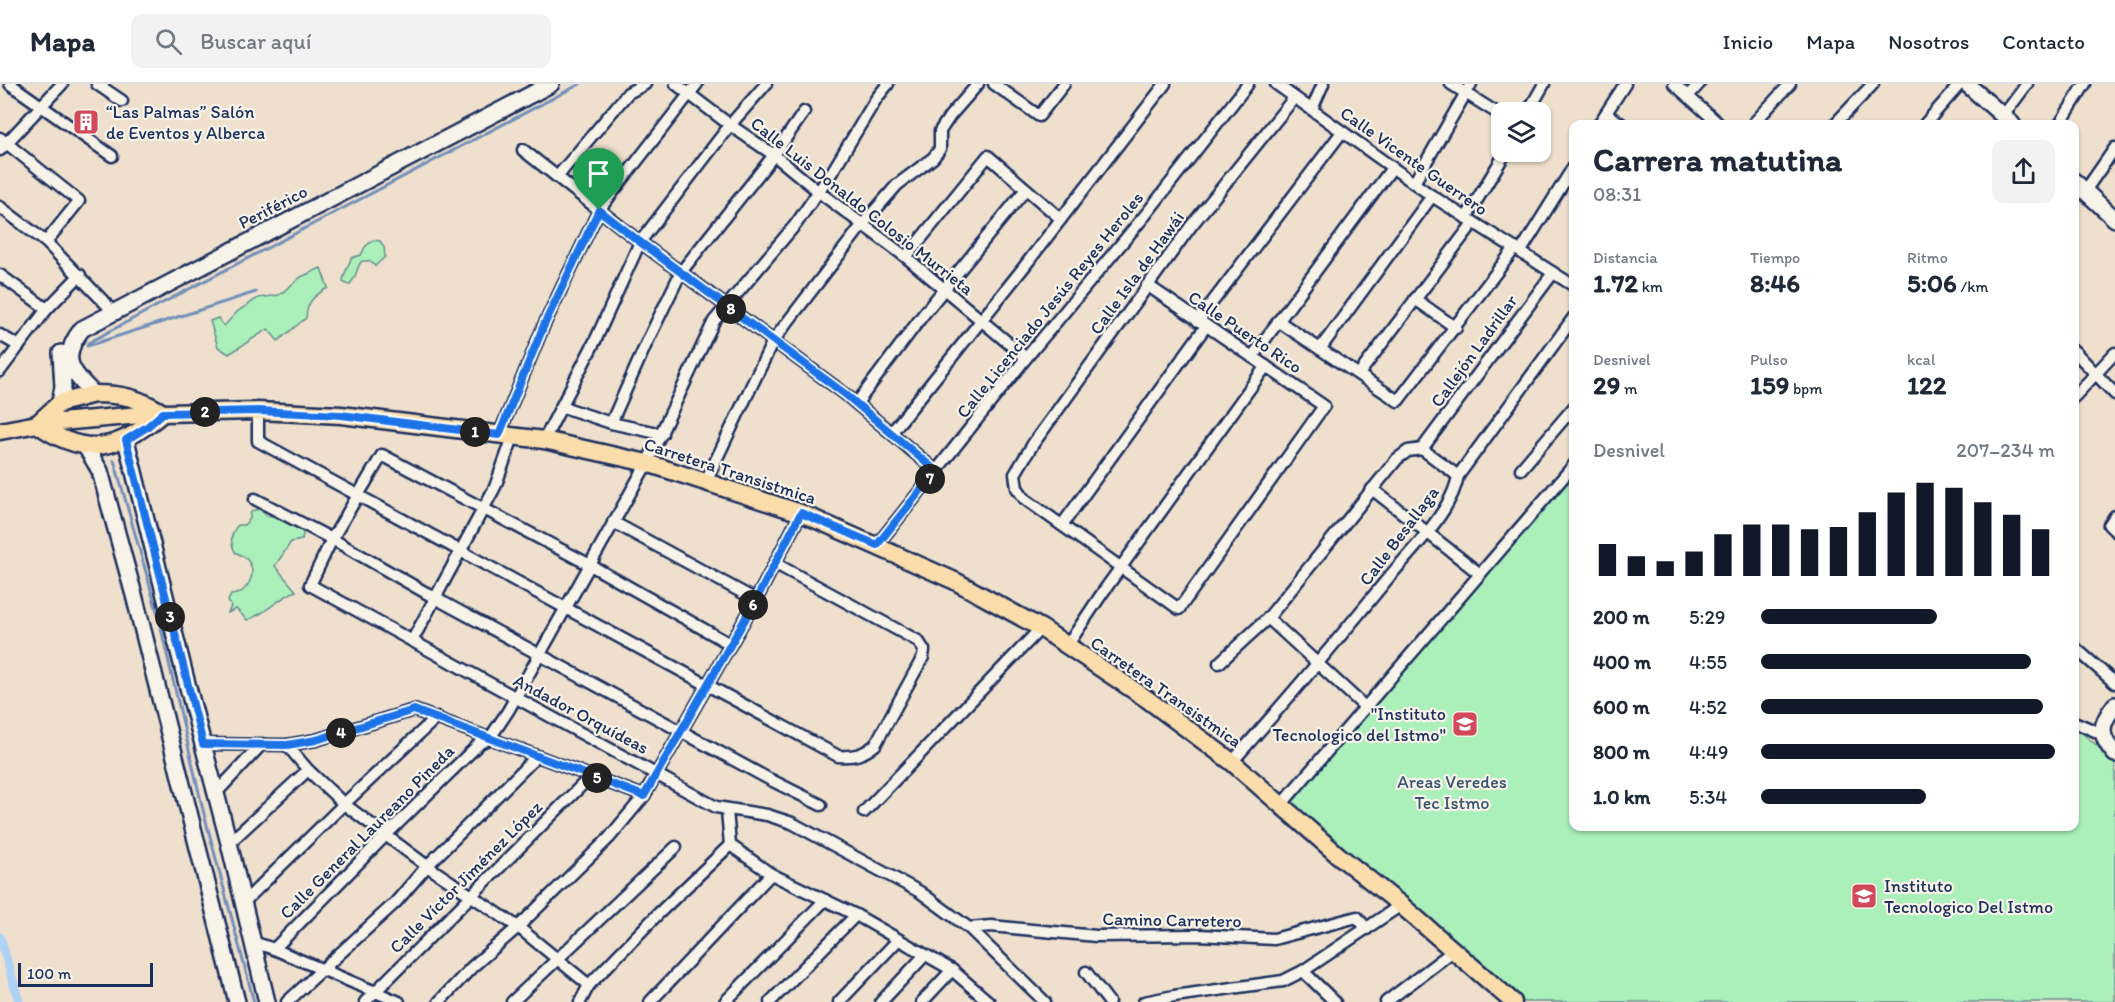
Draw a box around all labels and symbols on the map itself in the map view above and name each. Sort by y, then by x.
place label: “Las Palmas” Salón de Eventos y Alberca [106,101,265,144]
street label: Calle Vicente Guerrero [1336,102,1492,220]
building icon: “Las Palmas” Salón de Eventos y Alberca [71,107,101,137]
street label: Calle Luis Donaldo Colosio Murrieta [746,112,978,300]
pin [573,148,624,210]
street label: Periférico [235,180,311,234]
street label: Calle Licenciado Jesús Reyes Heroles [952,187,1148,423]
street label: Calle Isla de Hawái [1085,207,1189,339]
street label: Calle Puerto Rico [1184,286,1306,378]
street label: Callejón Ladrillar [1426,290,1523,411]
pin: 8 [716,294,746,324]
pin: 2 [190,397,220,427]
pin: 1 [460,417,490,447]
street label: Carretera Transistmica [641,433,819,509]
pin: 7 [915,464,945,494]
street label: Calle Besallaga [1354,481,1444,590]
pin: 6 [738,590,768,620]
pin: 3 [155,602,185,632]
street label: Carretera Transistmica [1086,631,1246,753]
street label: Andador Orquídeas [510,669,652,759]
place label: "Instituto Tecnologico del Istmo" [1273,703,1446,746]
school or university icon: "Instituto Tecnologico del Istmo" [1450,709,1480,739]
pin: 4 [326,718,356,748]
street label: Calle General Laureano Pineda [275,740,459,924]
pin: 5 [582,763,612,793]
park label: Areas Veredes Tec Istmo [1397,771,1507,814]
street label: Calle Víctor Jiménez López [385,796,547,958]
place label: Instituto Tecnologico Del Istmo [1884,875,2053,918]
school or university icon: Instituto Tecnologico Del Istmo [1849,881,1879,911]
street label: Camino Carretero [1102,908,1242,932]
scale bar [18,960,153,988]

